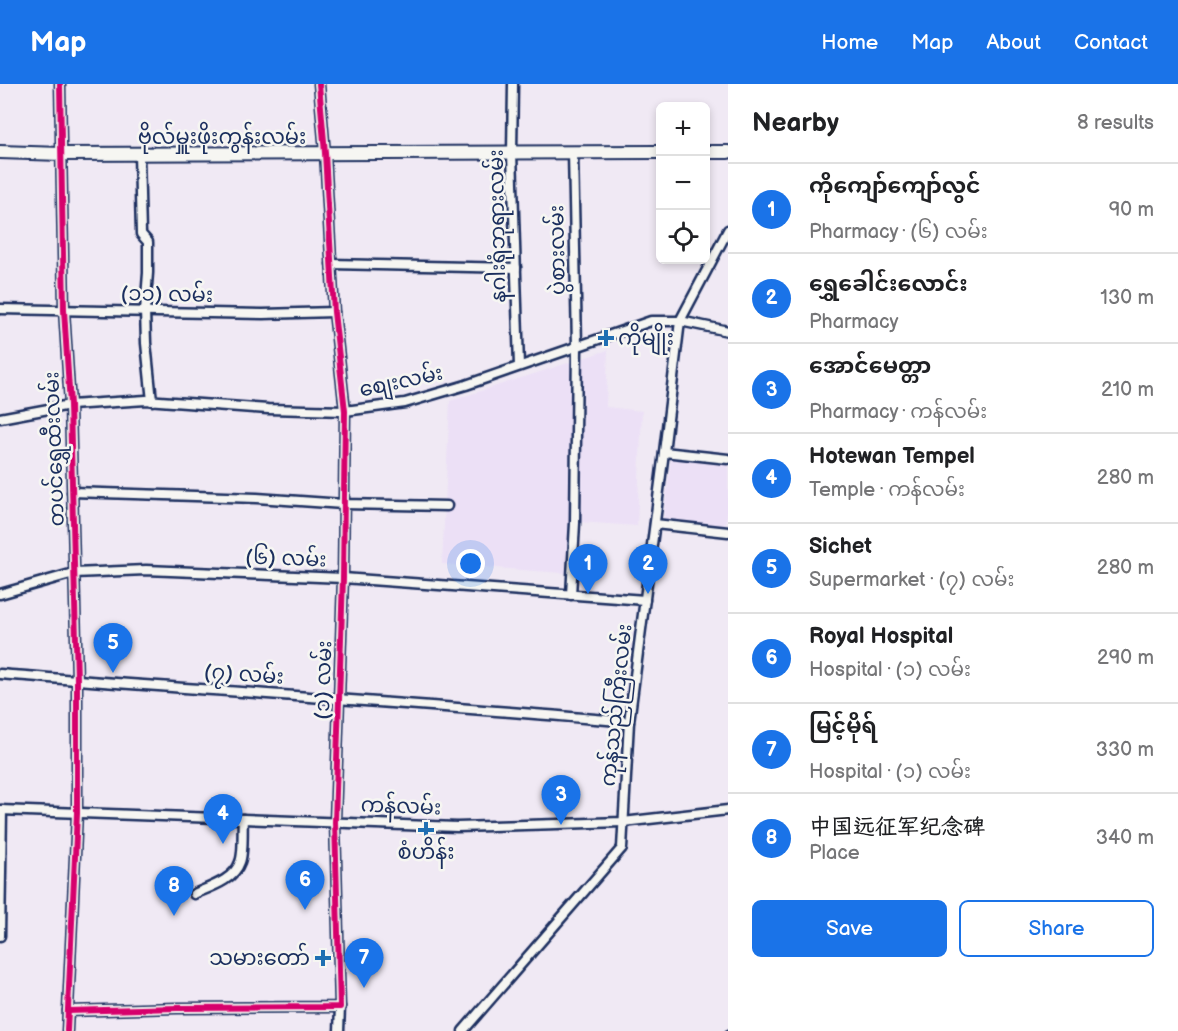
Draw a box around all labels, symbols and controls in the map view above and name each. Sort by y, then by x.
text: Map [30,26,86,59]
text: Home [821,30,878,55]
text: Map [911,30,953,55]
text: About [986,30,1041,55]
text: Contact [1074,30,1148,55]
map controls [656,102,710,264]
button: + [656,102,710,156]
text: Nearby [752,108,839,139]
text: 8 results [1077,111,1154,135]
street label: ဗိုလ်မှူးဖိုးကွန်းလမ်း [138,121,306,154]
street label: နဂါးရုံဘုရားလမ်း [480,149,515,303]
button: − [656,156,710,210]
text: ကိုကျော်ကျော်လွင် [809,173,981,200]
text: 1 [767,198,776,222]
text: 90 m [1109,198,1154,222]
street label: ပွဲစားလမ်း [540,205,574,295]
button: locate [656,210,710,264]
text: Pharmacy · (၆) လမ်း [809,220,988,244]
text: ရွှေခေါင်းလောင်း [809,271,968,298]
street label: (၁၁) လမ်း [121,277,213,308]
text: 2 [766,286,777,310]
text: 130 m [1100,286,1154,310]
text: Pharmacy [809,310,899,334]
place label: ကိုမျိုး [618,322,674,356]
marker: ကိုမျိုး [599,331,613,345]
text: အောင်မေတ္တာ [809,353,931,380]
street label: စျေးလမ်း [356,357,446,407]
street label: တပင်ရွှေထီးလမ်း [35,371,74,527]
text: 3 [766,378,777,402]
text: 210 m [1101,378,1154,402]
text: Pharmacy · ကန်လမ်း [809,400,987,424]
text: Hotewan Tempel [809,443,975,470]
text: 4 [766,466,777,490]
text: 280 m [1097,466,1154,490]
text: Temple · ကန်လမ်း [809,478,965,502]
text: Sichet [809,533,872,560]
street label: (၆) လမ်း [245,541,327,572]
pin: 1 [568,544,608,594]
pin: 2 [628,544,668,594]
your location [456,549,485,578]
text: 5 [766,556,777,580]
text: 280 m [1097,556,1154,580]
text: Supermarket · (၇) လမ်း [809,568,1014,592]
street label: ကုန်သည်ကြီးလမ်း [592,622,641,788]
text: Royal Hospital [809,623,953,650]
pin: 5 [94,624,132,673]
street label: (၁) လမ်း [306,640,337,720]
text: 6 [765,646,778,670]
text: 290 m [1097,646,1154,670]
street label: (၇) လမ်း [203,655,285,694]
text: Hospital · (၁) လမ်း [809,658,971,682]
text: မြင့်မိုရ် [809,713,877,740]
text: 7 [766,738,777,762]
text: 330 m [1096,738,1154,762]
text: Hospital · (၁) လမ်း [809,760,971,784]
pin: 3 [542,776,580,825]
street label: ကန်လမ်း [360,789,442,824]
pin: 4 [204,794,242,844]
text: 中国远征军纪念碑 [809,814,985,841]
marker: စံဟိန်း [419,823,433,837]
text: 8 [765,826,778,850]
text: 340 m [1096,826,1154,850]
place label: စံဟိန်း [398,836,455,869]
text: Place [809,841,860,865]
pin: 6 [286,860,324,910]
pin: 8 [154,866,194,916]
button: Save [752,900,947,957]
button: Share [959,900,1154,957]
pin: 7 [344,938,384,988]
place label: သမားတော် [209,942,310,971]
marker: သမားတော် [314,949,332,967]

